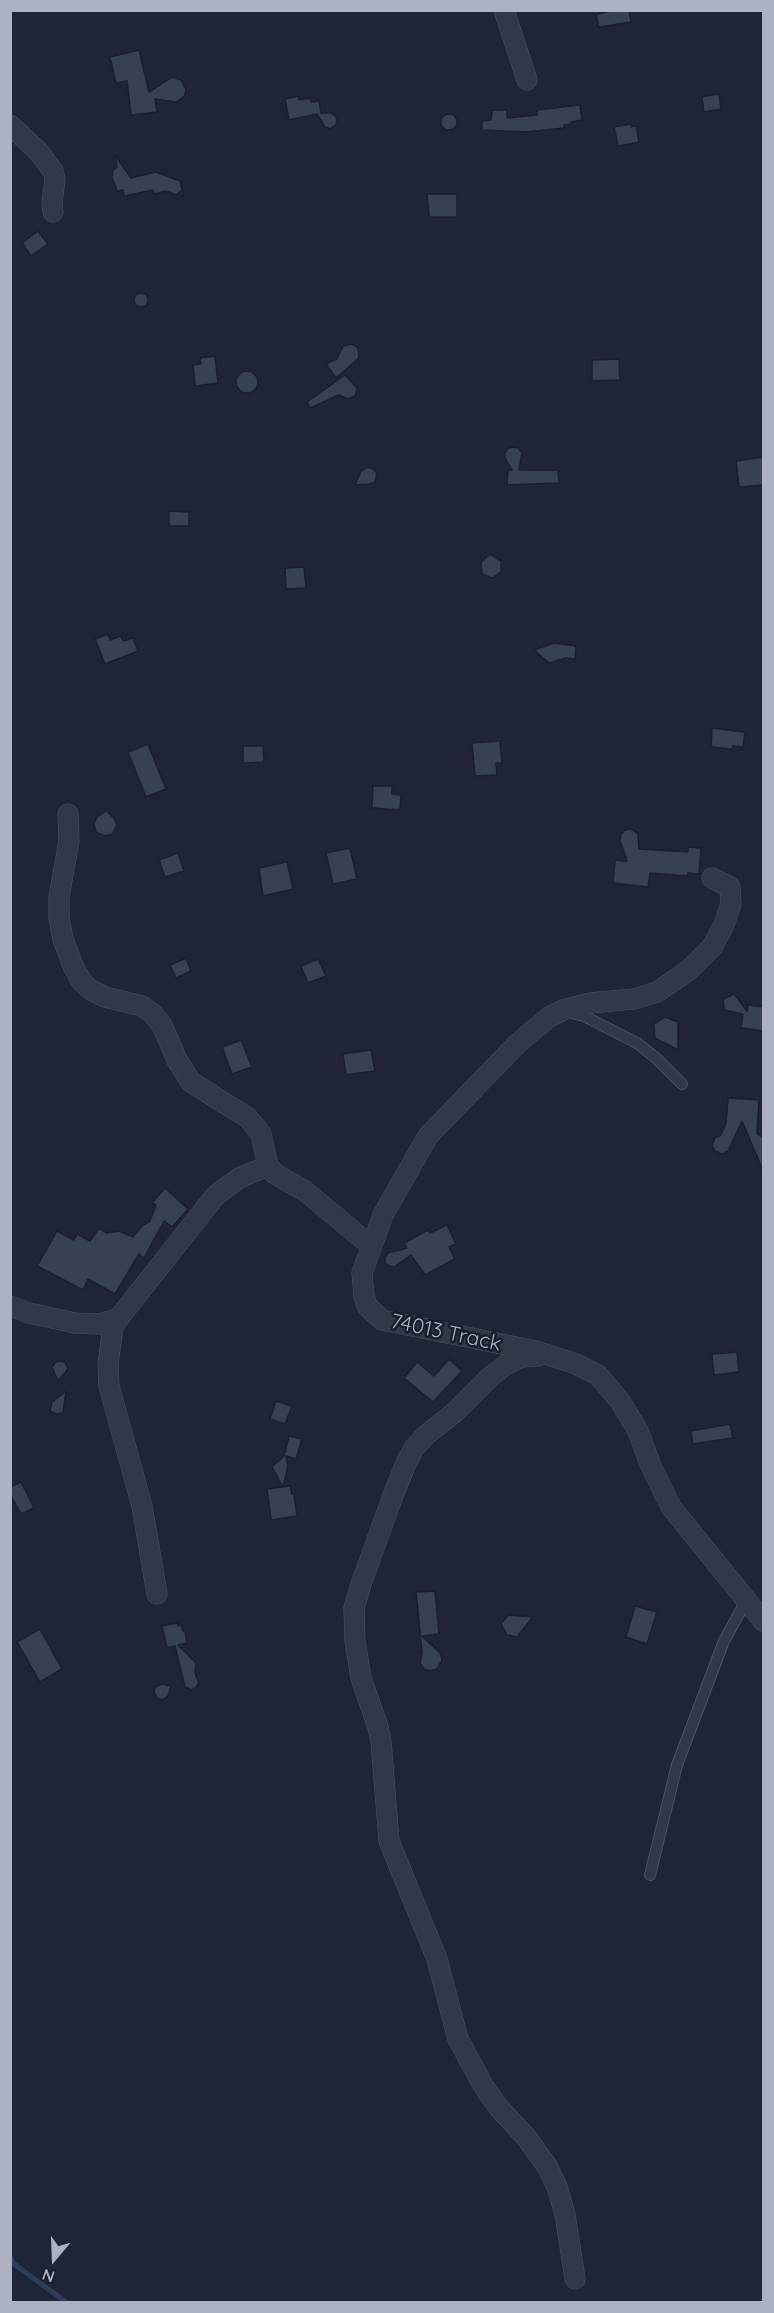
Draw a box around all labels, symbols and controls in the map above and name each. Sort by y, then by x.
street label: 74013 Track [389,1309,503,1357]
north arrow [24,2229,84,2289]
text: N [39,2265,57,2287]

